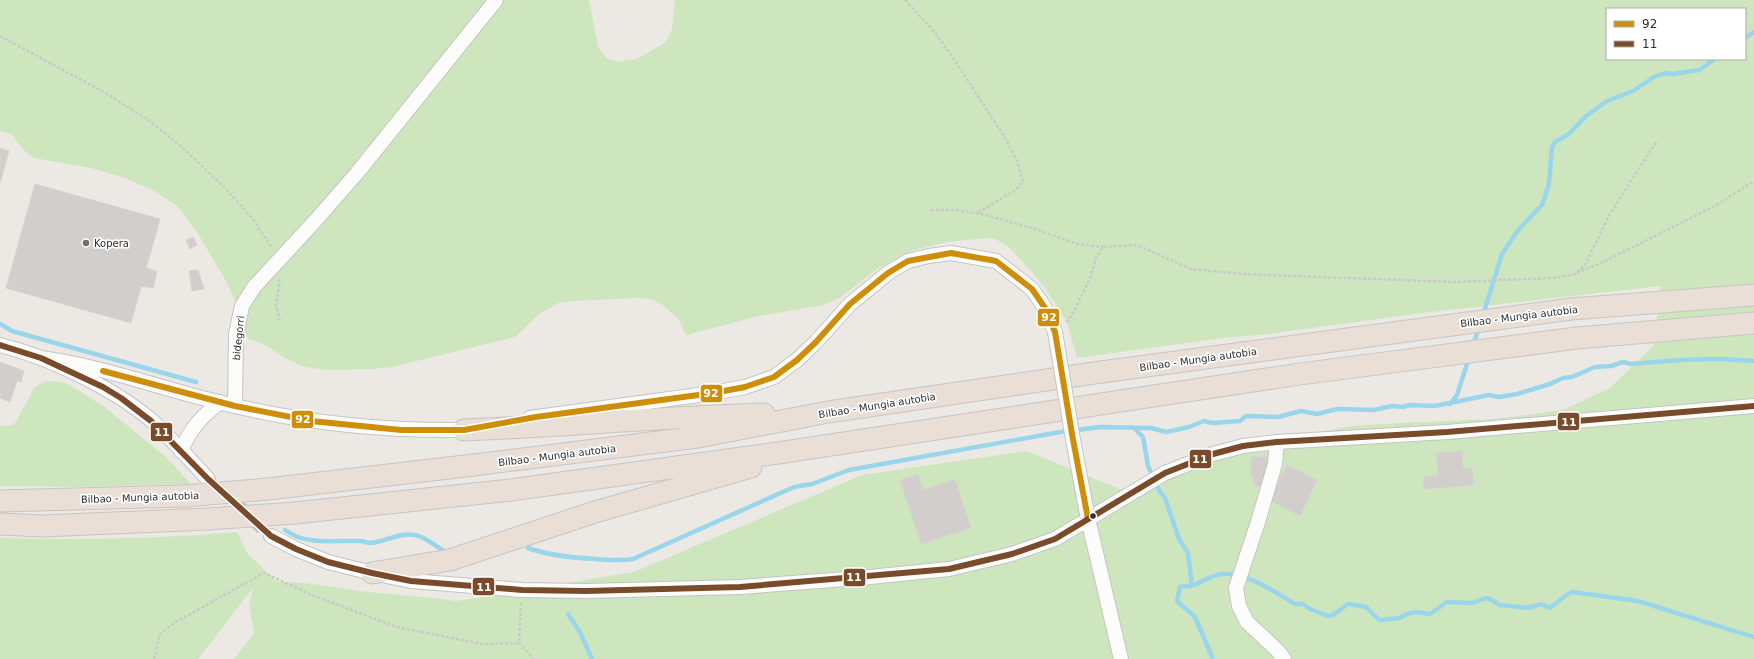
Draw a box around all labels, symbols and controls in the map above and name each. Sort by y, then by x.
legend [1606,8,1746,60]
text: 92 [1642,17,1657,31]
text: 11 [1642,37,1657,51]
marker: Kopera [81,238,91,248]
place label: Kopera [94,238,129,249]
street label: Bilbao - Mungia autobia [1460,304,1579,329]
line badge: 92 [1037,308,1060,327]
text: 92 [1041,311,1057,324]
street label: bidegorri [231,315,246,361]
street label: Bilbao - Mungia autobia [1139,346,1258,373]
line badge: 92 [700,384,723,403]
text: 92 [703,387,719,400]
street label: Bilbao - Mungia autobia [818,391,936,420]
line badge: 92 [291,410,314,429]
line badge: 11 [1557,412,1580,431]
text: 92 [295,413,311,426]
text: 11 [1561,416,1577,429]
line badge: 11 [150,422,173,442]
text: 11 [154,426,170,439]
street label: Bilbao - Mungia autobia [498,443,617,468]
line badge: 11 [1189,449,1212,469]
text: 11 [1192,453,1208,466]
street label: Bilbao - Mungia autobia [81,490,199,505]
unlabelled marker [1088,511,1098,521]
line badge: 11 [843,568,866,587]
text: 11 [846,571,862,584]
line badge: 11 [472,577,495,596]
text: 11 [476,581,492,594]

